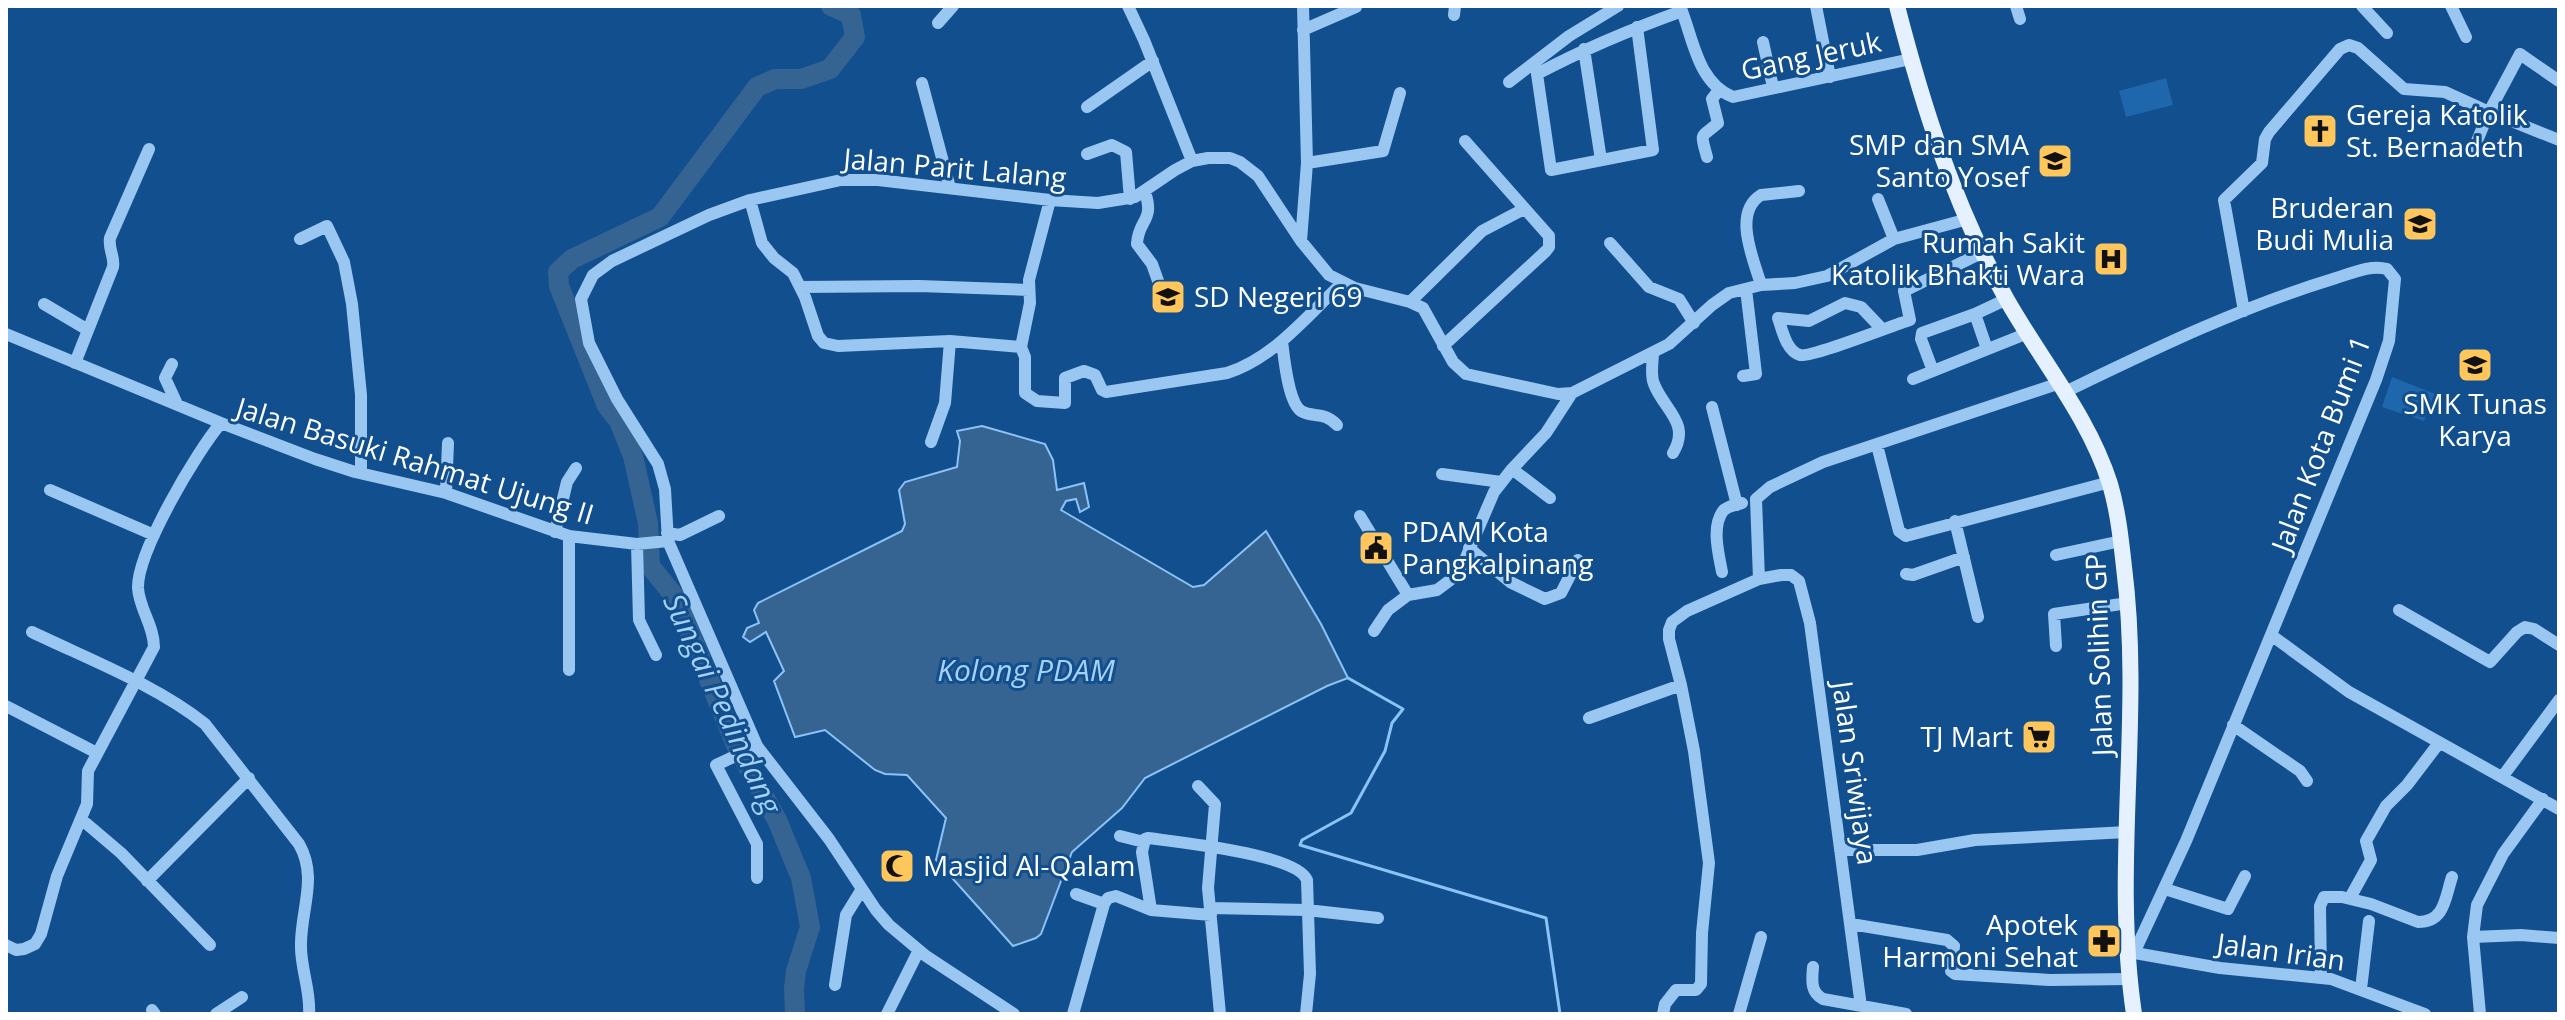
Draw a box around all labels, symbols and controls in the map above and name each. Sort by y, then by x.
street label: Gang Jeruk [1737,22,1885,88]
place label: Gereja Katolik St. Bernadeth [2346,95,2528,165]
church icon: Gereja Katolik St. Bernadeth [2301,112,2339,150]
place label: SMP dan SMA Santo Yosef [1849,125,2031,195]
street label: Jalan Parit Lalang [839,138,1068,196]
school or university icon: SMP dan SMA Santo Yosef [2036,142,2074,180]
place label: Bruderan Budi Mulia [2255,188,2394,258]
school or university icon: Bruderan Budi Mulia [2401,205,2439,243]
place label: Rumah Sakit Katolik Bhakti Wara [1831,223,2085,293]
hospital icon: Rumah Sakit Katolik Bhakti Wara [2092,240,2130,278]
place label: SD Negeri 69 [1194,277,1362,315]
school or university icon: SD Negeri 69 [1149,278,1187,316]
street label: Jalan Kota Bumi 1 [2260,330,2379,560]
school or university icon: SMK Tunas Karya [2456,346,2494,384]
place label: SMK Tunas Karya [2403,384,2547,454]
street label: Jalan Basuki Rahmat Ujung II [229,387,599,533]
place label: PDAM Kota Pangkalpinang [1402,512,1593,582]
public building icon: PDAM Kota Pangkalpinang [1357,529,1395,567]
street label: Jalan Solihin GP [2075,553,2121,760]
water label: Sungai Pedindang [654,586,793,822]
water label: Kolong PDAM [937,649,1116,690]
street label: Jalan Sriwijaya [1824,676,1888,867]
place label: TJ Mart [1921,717,2013,755]
supermarket icon: TJ Mart [2020,718,2058,756]
place label: Masjid Al-Qalam [923,846,1135,884]
mosque icon: Masjid Al-Qalam [878,847,916,885]
place label: Apotek Harmoni Sehat [1882,905,2078,975]
pharmacy icon: Apotek Harmoni Sehat [2085,922,2123,960]
street label: Jalan Irian [2212,923,2348,979]

